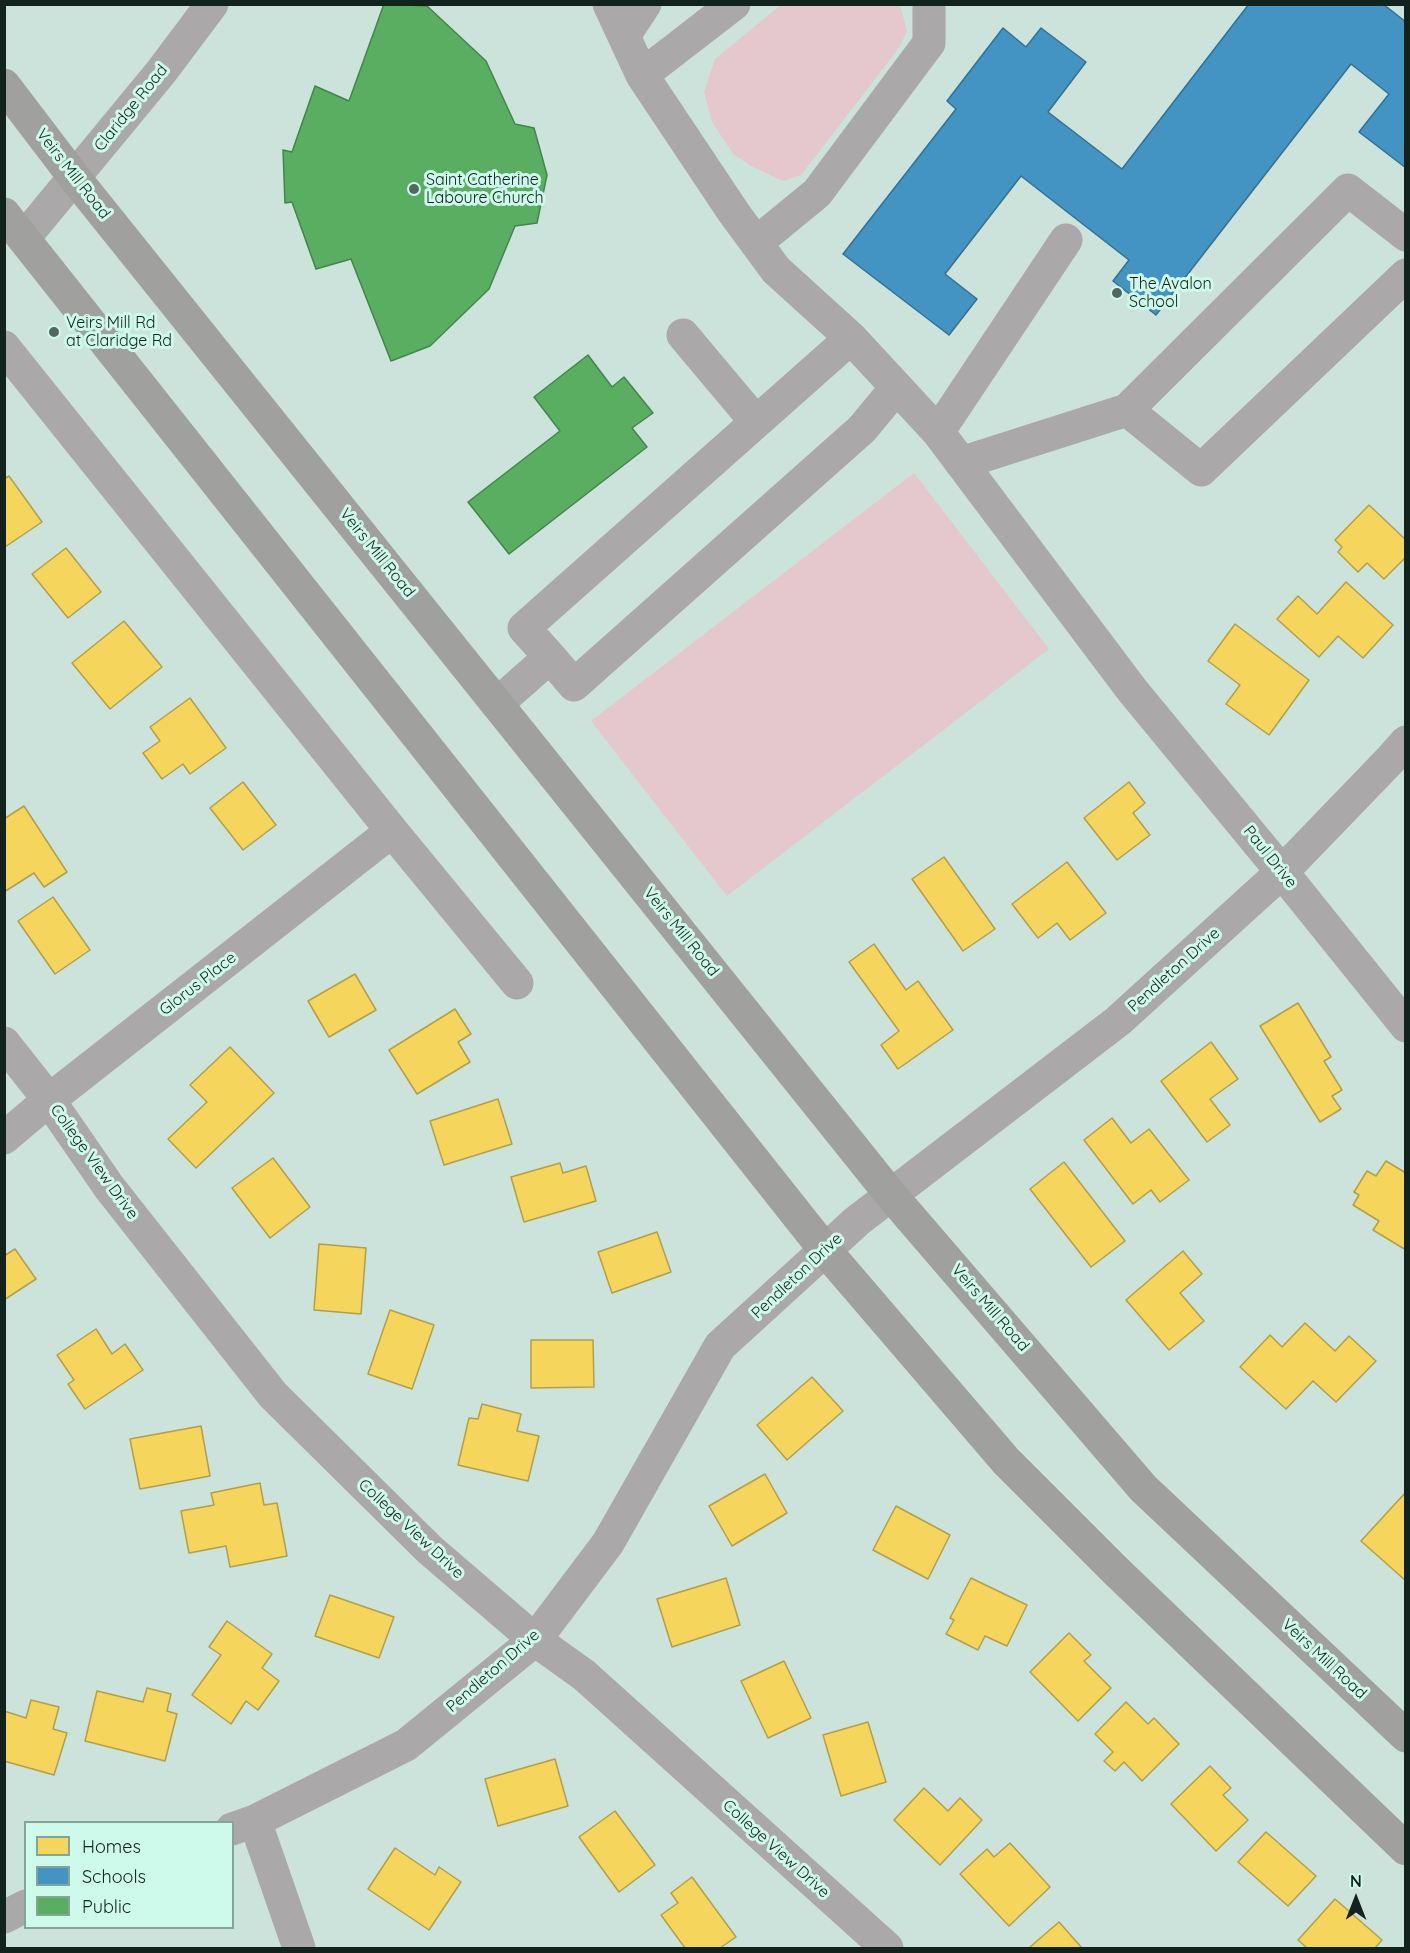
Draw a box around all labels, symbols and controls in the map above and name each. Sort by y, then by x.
street label: Claridge Road [90,61,172,155]
street label: Veirs Mill Road [32,125,114,223]
place label: Saint Catherine Laboure Church [426,170,544,208]
marker: Saint Catherine Laboure Church [407,182,421,196]
place label: The Avalon School [1129,274,1212,312]
marker: The Avalon School [1110,286,1124,300]
place label: Veirs Mill Rd at Claridge Rd [66,313,172,351]
marker: Veirs Mill Rd at Claridge Rd [47,325,61,339]
street label: Veirs Mill Road [335,505,419,601]
street label: Paul Drive [1239,822,1301,892]
street label: Veirs Mill Road [639,884,723,980]
street label: Pendleton Drive [1124,924,1224,1016]
street label: Glorus Place [156,948,240,1020]
street label: College View Drive [46,1101,142,1223]
street label: Pendleton Drive [748,1229,846,1323]
street label: Veirs Mill Road [947,1261,1033,1355]
street label: College View Drive [354,1475,468,1583]
street label: Veirs Mill Road [1278,1615,1370,1703]
street label: Pendleton Drive [443,1625,543,1717]
street label: College View Drive [719,1796,833,1902]
legend [24,1821,234,1929]
text: Homes [82,1835,141,1858]
text: Schools [82,1865,146,1888]
north arrow [1326,1869,1386,1929]
text: N [1350,1871,1362,1891]
text: Public [82,1895,131,1918]

